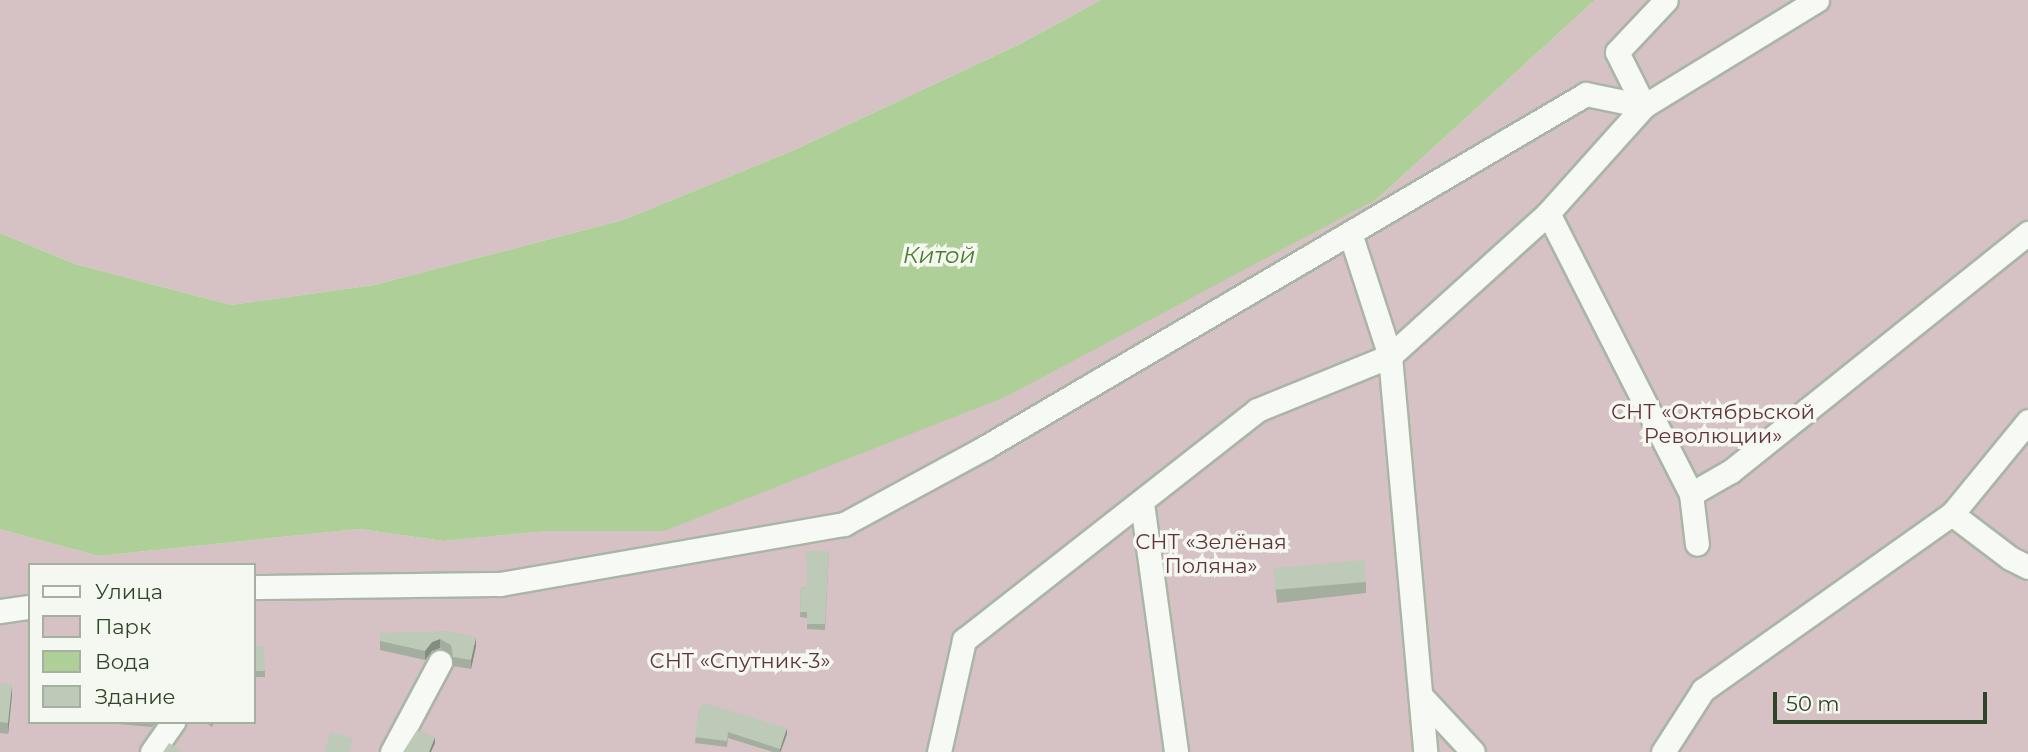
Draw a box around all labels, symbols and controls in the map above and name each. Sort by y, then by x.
water label: Китой [903,241,975,269]
park label: СНТ «Октябрьской Революции» [1611,399,1815,449]
park label: СНТ «Зелёная Поляна» [1135,529,1287,579]
legend [28,563,256,724]
text: Улица [95,579,163,604]
text: Парк [95,614,151,639]
park label: СНТ «Спутник-3» [650,648,830,674]
text: Вода [95,649,150,674]
scale bar [1776,678,1990,722]
text: Здание [95,684,176,709]
text: 50 m [1786,691,1840,716]

